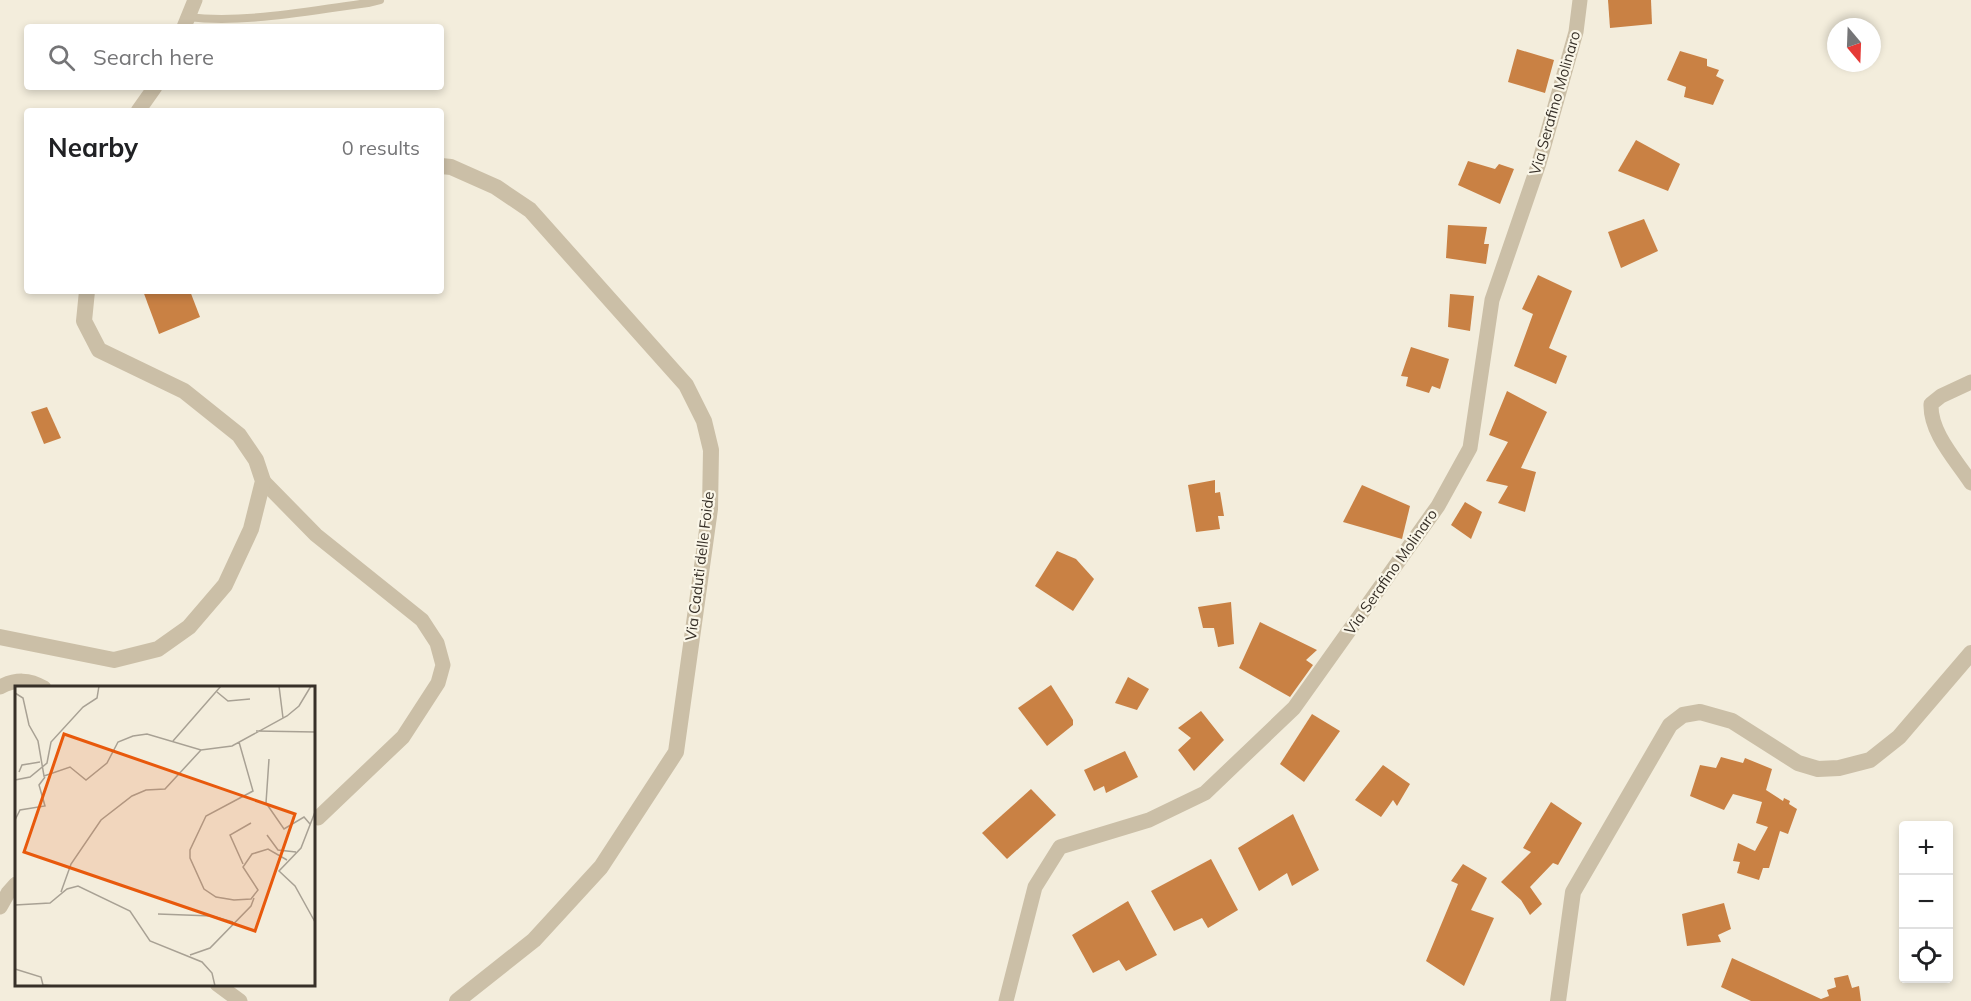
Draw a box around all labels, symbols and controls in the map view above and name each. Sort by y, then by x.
north arrow [1827,18,1881,72]
search box [24,24,444,90]
street label: Via Serafino Molinaro [1525,29,1584,177]
icon: search [45,41,78,74]
text: Search here [93,43,214,71]
text: Nearby [48,131,138,164]
text: 0 results [342,135,420,160]
street label: Via Caduti delle Foide [681,490,718,642]
street label: Via Serafino Molinaro [1340,505,1441,638]
inset map [15,686,315,986]
map controls [1899,821,1953,983]
button: + [1899,821,1953,875]
button: − [1899,875,1953,929]
button: locate [1899,929,1953,983]

